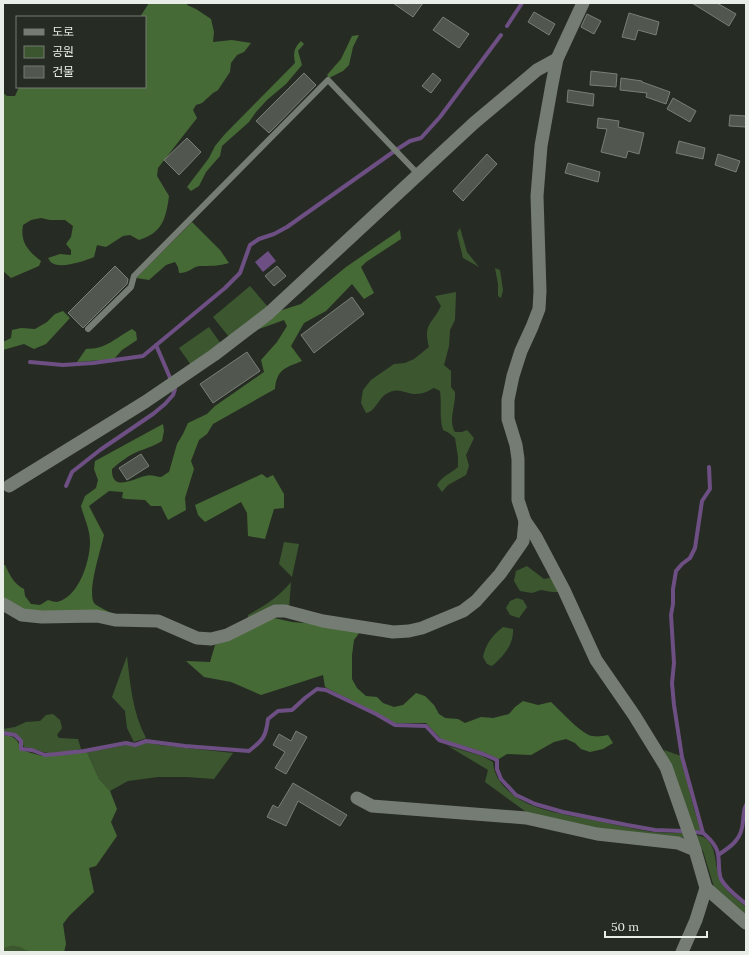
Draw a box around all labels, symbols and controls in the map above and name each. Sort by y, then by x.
legend [16,16,146,88]
text: 도로 [52,24,74,39]
text: 공원 [52,44,74,59]
text: 건물 [52,64,74,79]
scale bar [605,913,707,939]
text: 50 m [611,919,639,934]

